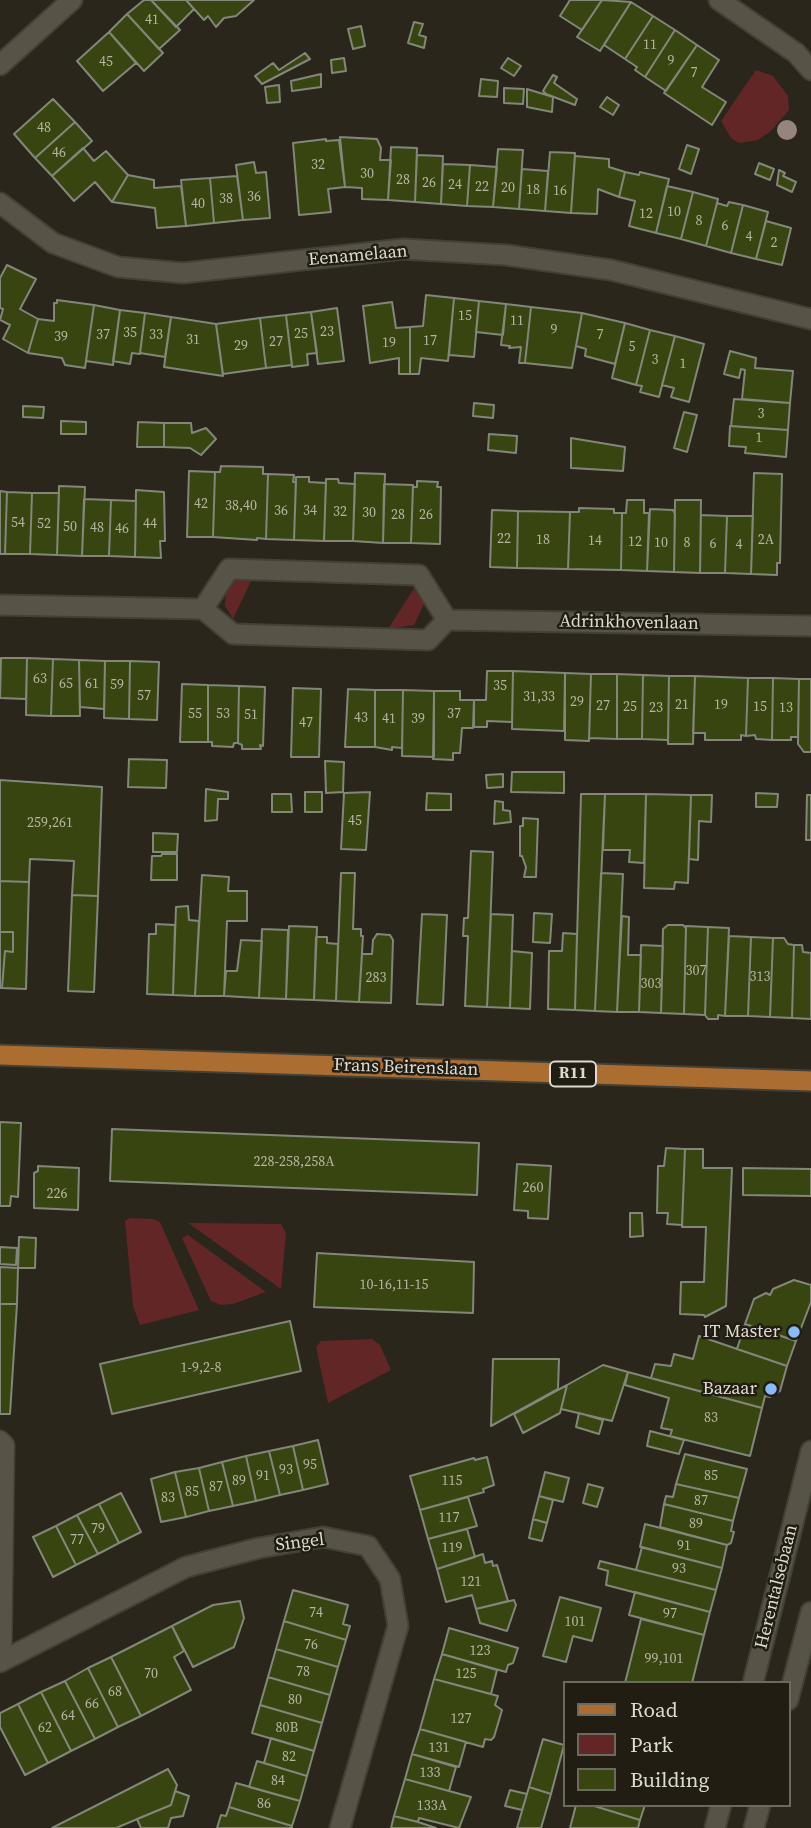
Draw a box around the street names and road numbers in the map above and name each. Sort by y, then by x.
street label: Eenamelaan [307,241,409,271]
street label: Adrinkhovenlaan [559,611,699,635]
street label: Frans Beirenslaan [333,1055,479,1081]
road number: R11 [550,1062,596,1086]
street label: Herentalsebaan [751,1523,803,1651]
street label: Singel [274,1529,326,1557]

